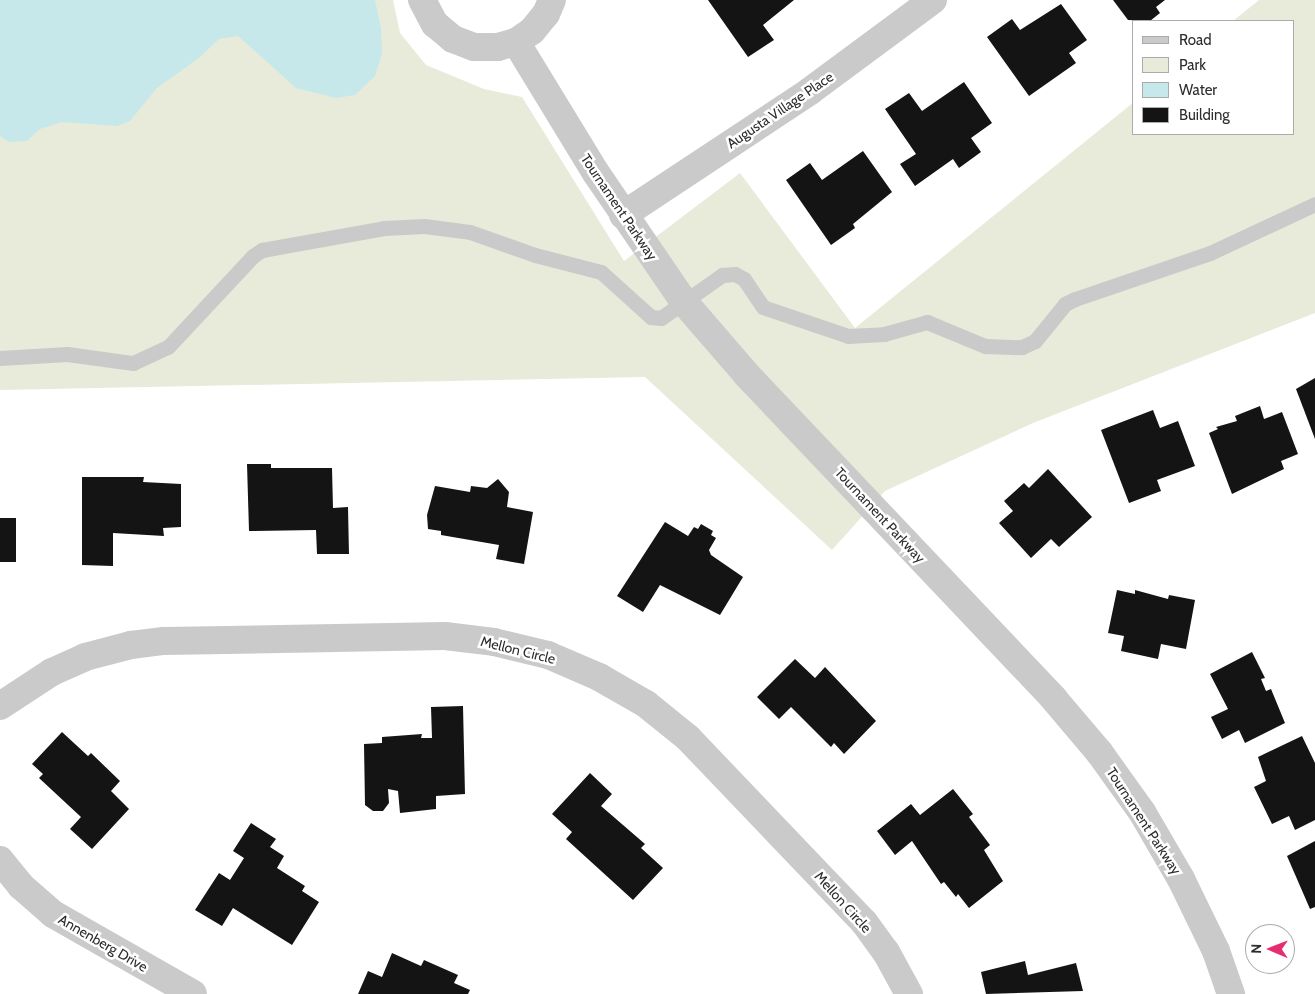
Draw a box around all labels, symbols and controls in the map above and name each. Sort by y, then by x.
legend [1132,20,1295,135]
text: Road [1179,31,1212,49]
text: Park [1179,56,1206,74]
street label: Augusta Village Place [724,68,836,152]
text: Water [1179,81,1217,99]
text: Building [1179,106,1230,124]
street label: Tournament Parkway [577,151,661,263]
street label: Tournament Parkway [831,464,929,566]
street label: Mellon Circle [479,633,557,667]
street label: Tournament Parkway [1103,764,1185,878]
street label: Mellon Circle [811,868,875,936]
street label: Annenberg Drive [55,911,151,975]
north arrow [1245,924,1295,974]
text: N [1247,944,1265,954]

